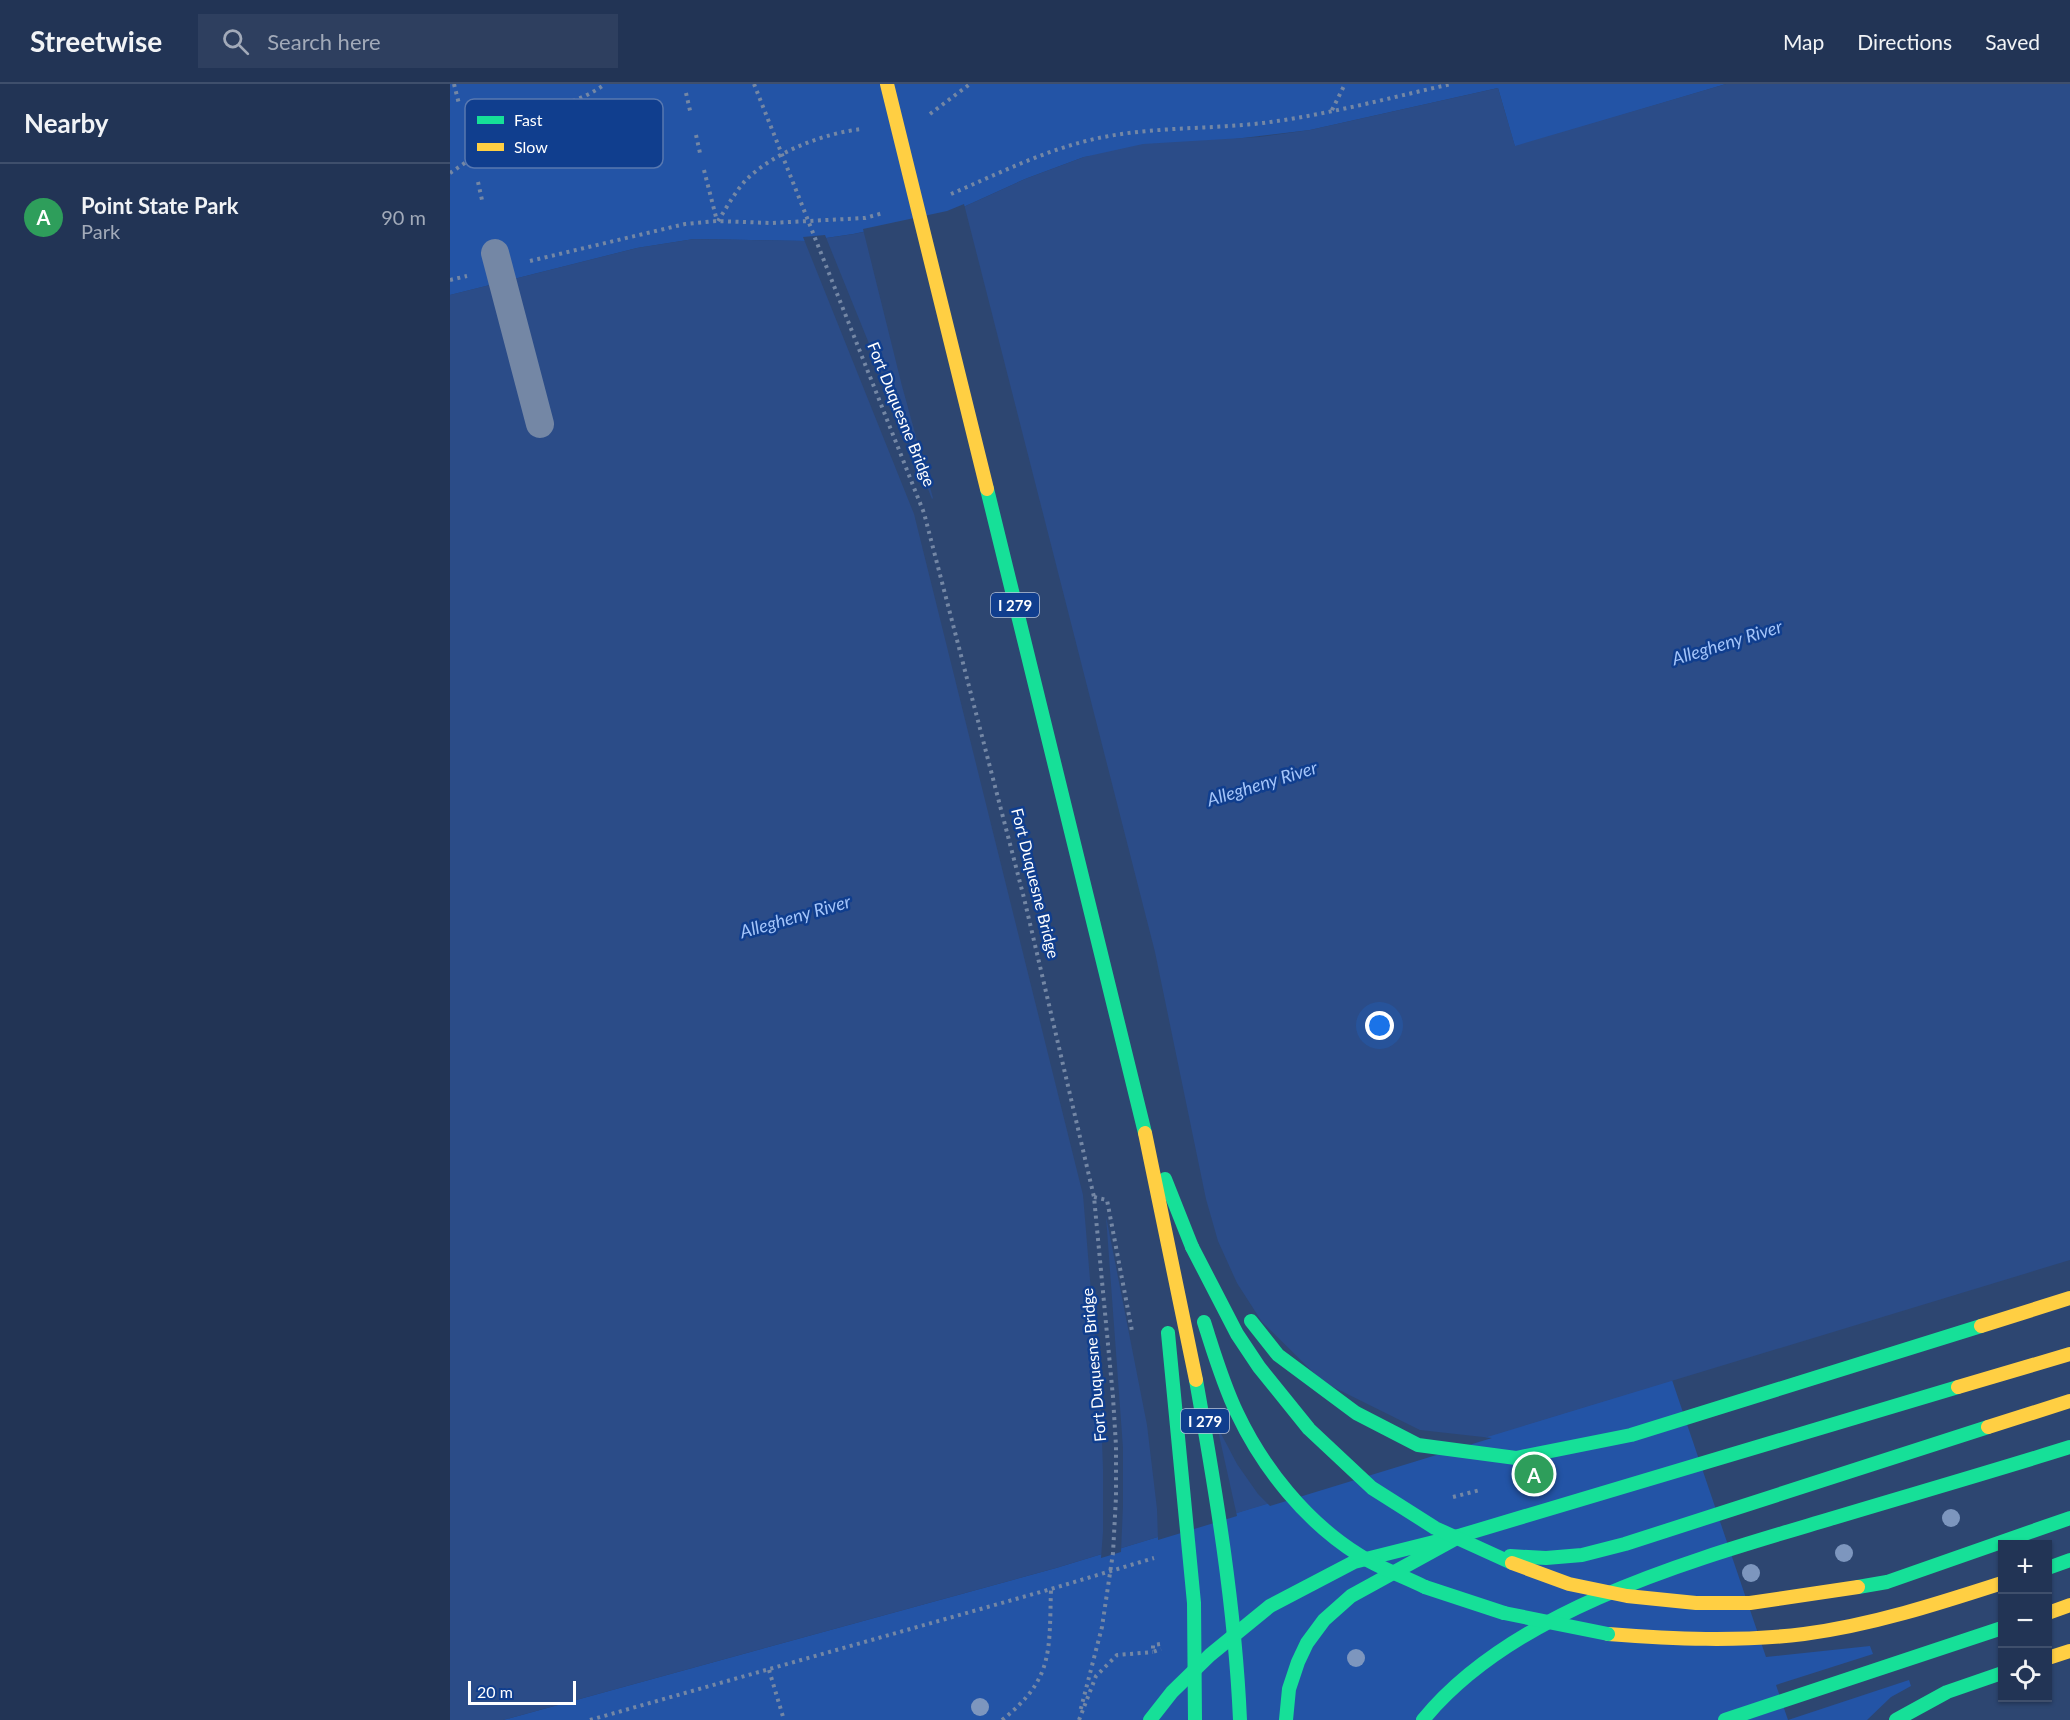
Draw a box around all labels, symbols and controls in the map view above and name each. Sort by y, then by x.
search box [198,14,618,68]
text: Streetwise [30,24,162,58]
icon: search [219,25,252,58]
text: Search here [267,28,381,55]
text: Map [1783,29,1824,54]
text: Directions [1857,29,1952,54]
text: Saved [1985,29,2040,54]
legend [465,99,663,168]
text: Nearby [24,107,109,139]
text: Fast [514,110,543,129]
text: Slow [514,137,548,156]
text: Point State Park [81,192,239,219]
text: A [37,205,50,229]
text: 90 m [381,205,426,229]
text: Park [81,219,120,243]
street label: Fort Duquesne Bridge [864,339,940,489]
road number: I 279 [991,593,1039,617]
water label: Allegheny River [1668,615,1786,670]
water label: Allegheny River [1203,756,1321,811]
street label: Fort Duquesne Bridge [1008,806,1064,960]
water label: Allegheny River [736,889,854,943]
your location [1365,1011,1394,1040]
street label: Fort Duquesne Bridge [1077,1287,1109,1443]
road number: I 279 [1181,1409,1229,1433]
pin: A [1514,1452,1554,1496]
map controls [1998,1540,2052,1702]
button: + [1998,1540,2052,1594]
button: − [1998,1594,2052,1648]
button: locate [1998,1648,2052,1702]
scale bar [468,1678,576,1706]
text: 20 m [477,1682,513,1701]

